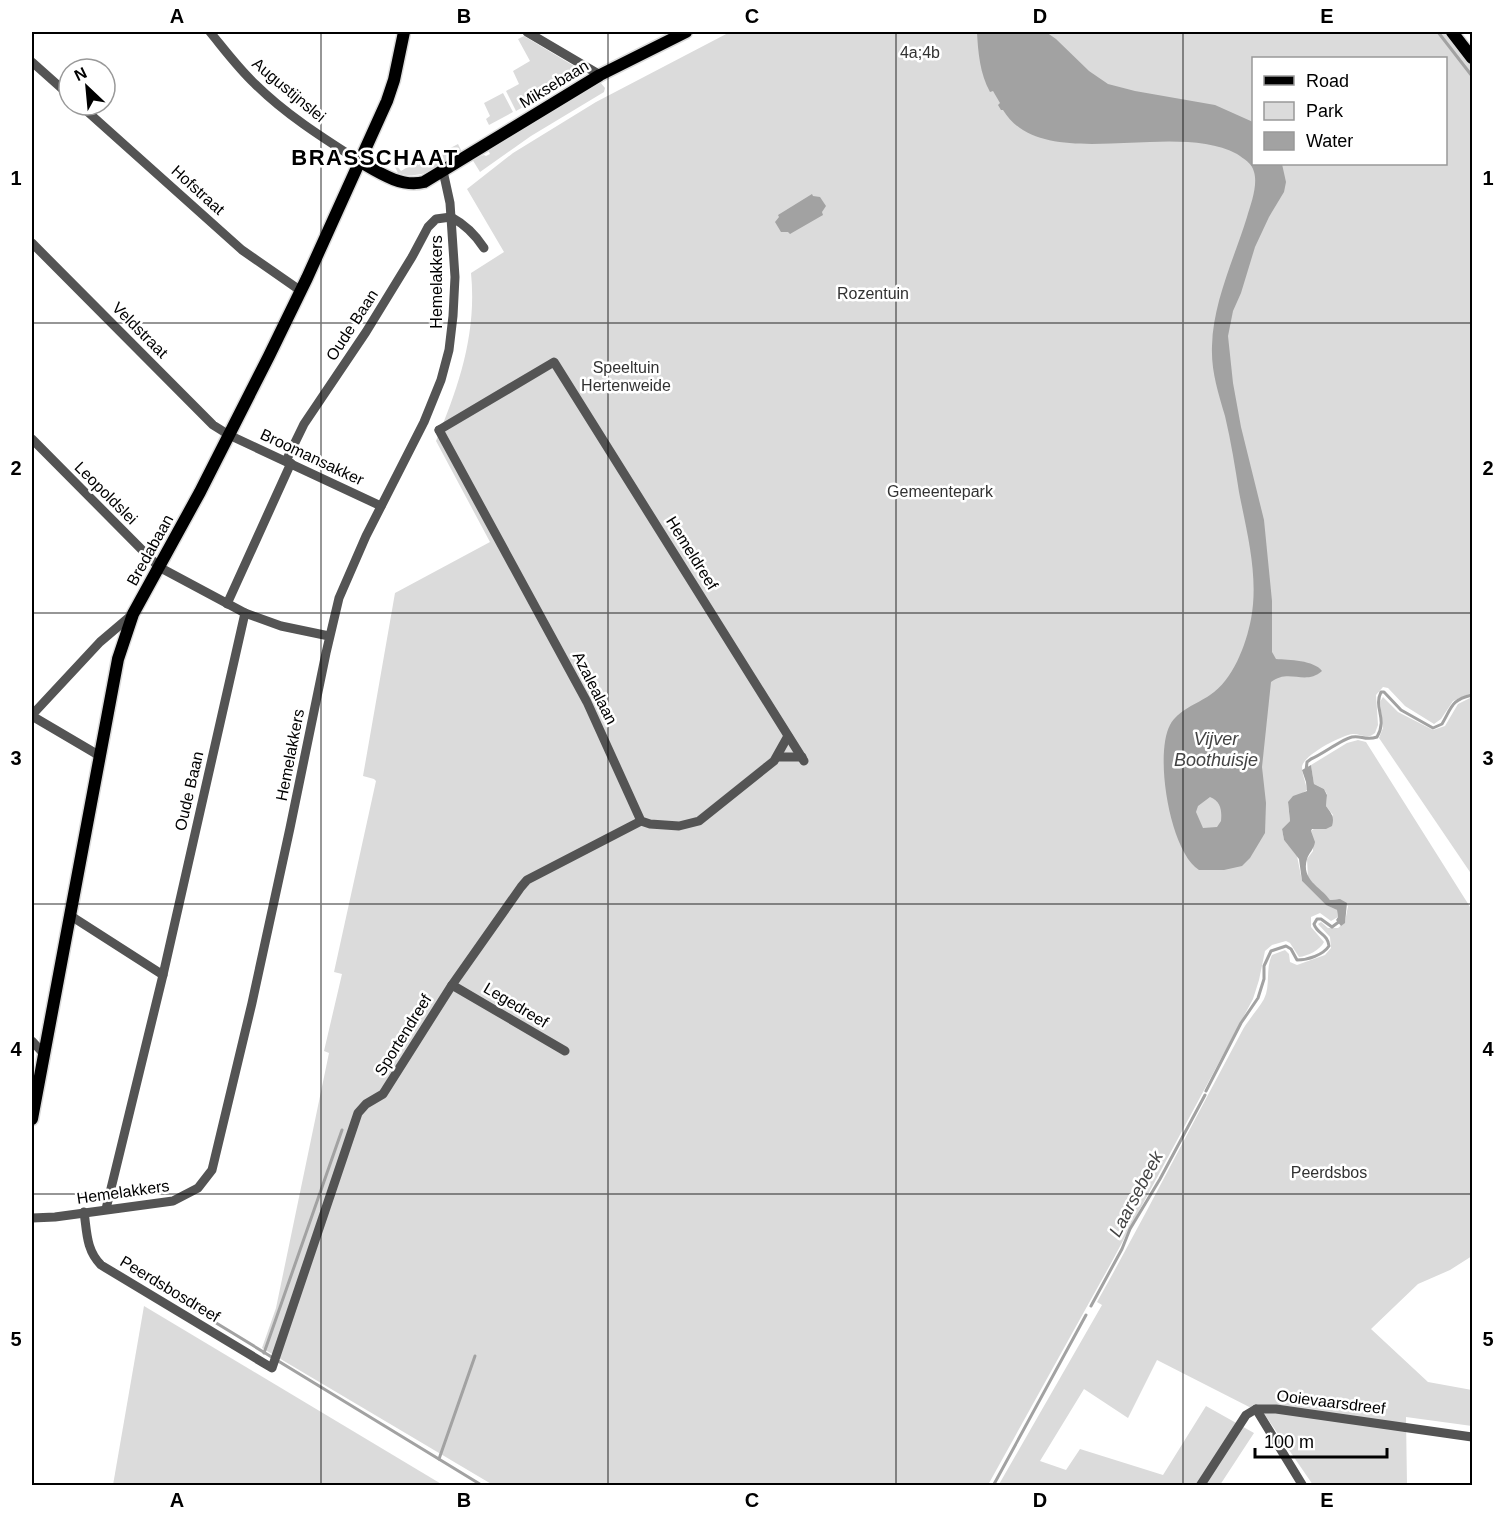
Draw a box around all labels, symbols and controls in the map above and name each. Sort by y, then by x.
text: A [170,5,184,27]
text: B [457,5,471,27]
text: C [745,5,759,27]
text: D [1033,5,1047,27]
text: E [1320,5,1334,27]
park label: 4a;4b [900,44,940,61]
street label: Augustijnslei [249,55,329,125]
north arrow [57,57,117,117]
street label: Miksebaan [516,57,592,111]
legend [1252,57,1447,165]
text: N [72,64,90,84]
text: Road [1306,71,1349,91]
text: Park [1306,101,1344,121]
text: Water [1306,131,1353,151]
district label: BRASSCHAAT [291,145,459,170]
street label: Hofstraat [168,162,228,218]
text: 1 [10,167,22,189]
text: 1 [1482,167,1494,189]
street label: Hemelakkers [428,235,445,329]
park label: Rozentuin [837,285,909,302]
street label: Oude Baan [323,286,381,364]
street label: Veldstraat [109,299,172,362]
park label: Speeltuin Hertenweide [581,359,671,394]
street label: Broomansakker [258,426,367,489]
text: 2 [10,457,22,479]
text: 2 [1482,457,1494,479]
street label: Leopoldslei [71,458,141,528]
park label: Gemeentepark [887,483,994,500]
street label: Bredabaan [124,512,176,588]
street label: Hemeldreef [663,513,721,593]
street label: Azalealaan [569,649,621,727]
street label: Hemelakkers [273,708,307,802]
water label: Vijver Boothuisje [1174,729,1258,770]
text: 3 [10,747,22,769]
text: 3 [1482,747,1494,769]
street label: Oude Baan [172,750,206,832]
street label: Legedreef [481,979,552,1031]
street label: Sportendreef [371,991,435,1079]
text: 4 [10,1038,22,1060]
text: 4 [1482,1038,1494,1060]
water label: Laarsebeek [1105,1147,1167,1240]
park label: Peerdsbos [1291,1164,1367,1181]
street label: Hemelakkers [76,1177,170,1207]
street label: Peerdsbosdreef [117,1253,223,1326]
text: 5 [10,1328,22,1350]
text: 5 [1482,1328,1494,1350]
street label: Ooievaarsdreef [1276,1387,1387,1417]
scale bar [1255,1421,1387,1459]
text: 100 m [1264,1432,1314,1452]
text: A [170,1489,184,1511]
text: B [457,1489,471,1511]
text: C [745,1489,759,1511]
text: D [1033,1489,1047,1511]
text: E [1320,1489,1334,1511]

